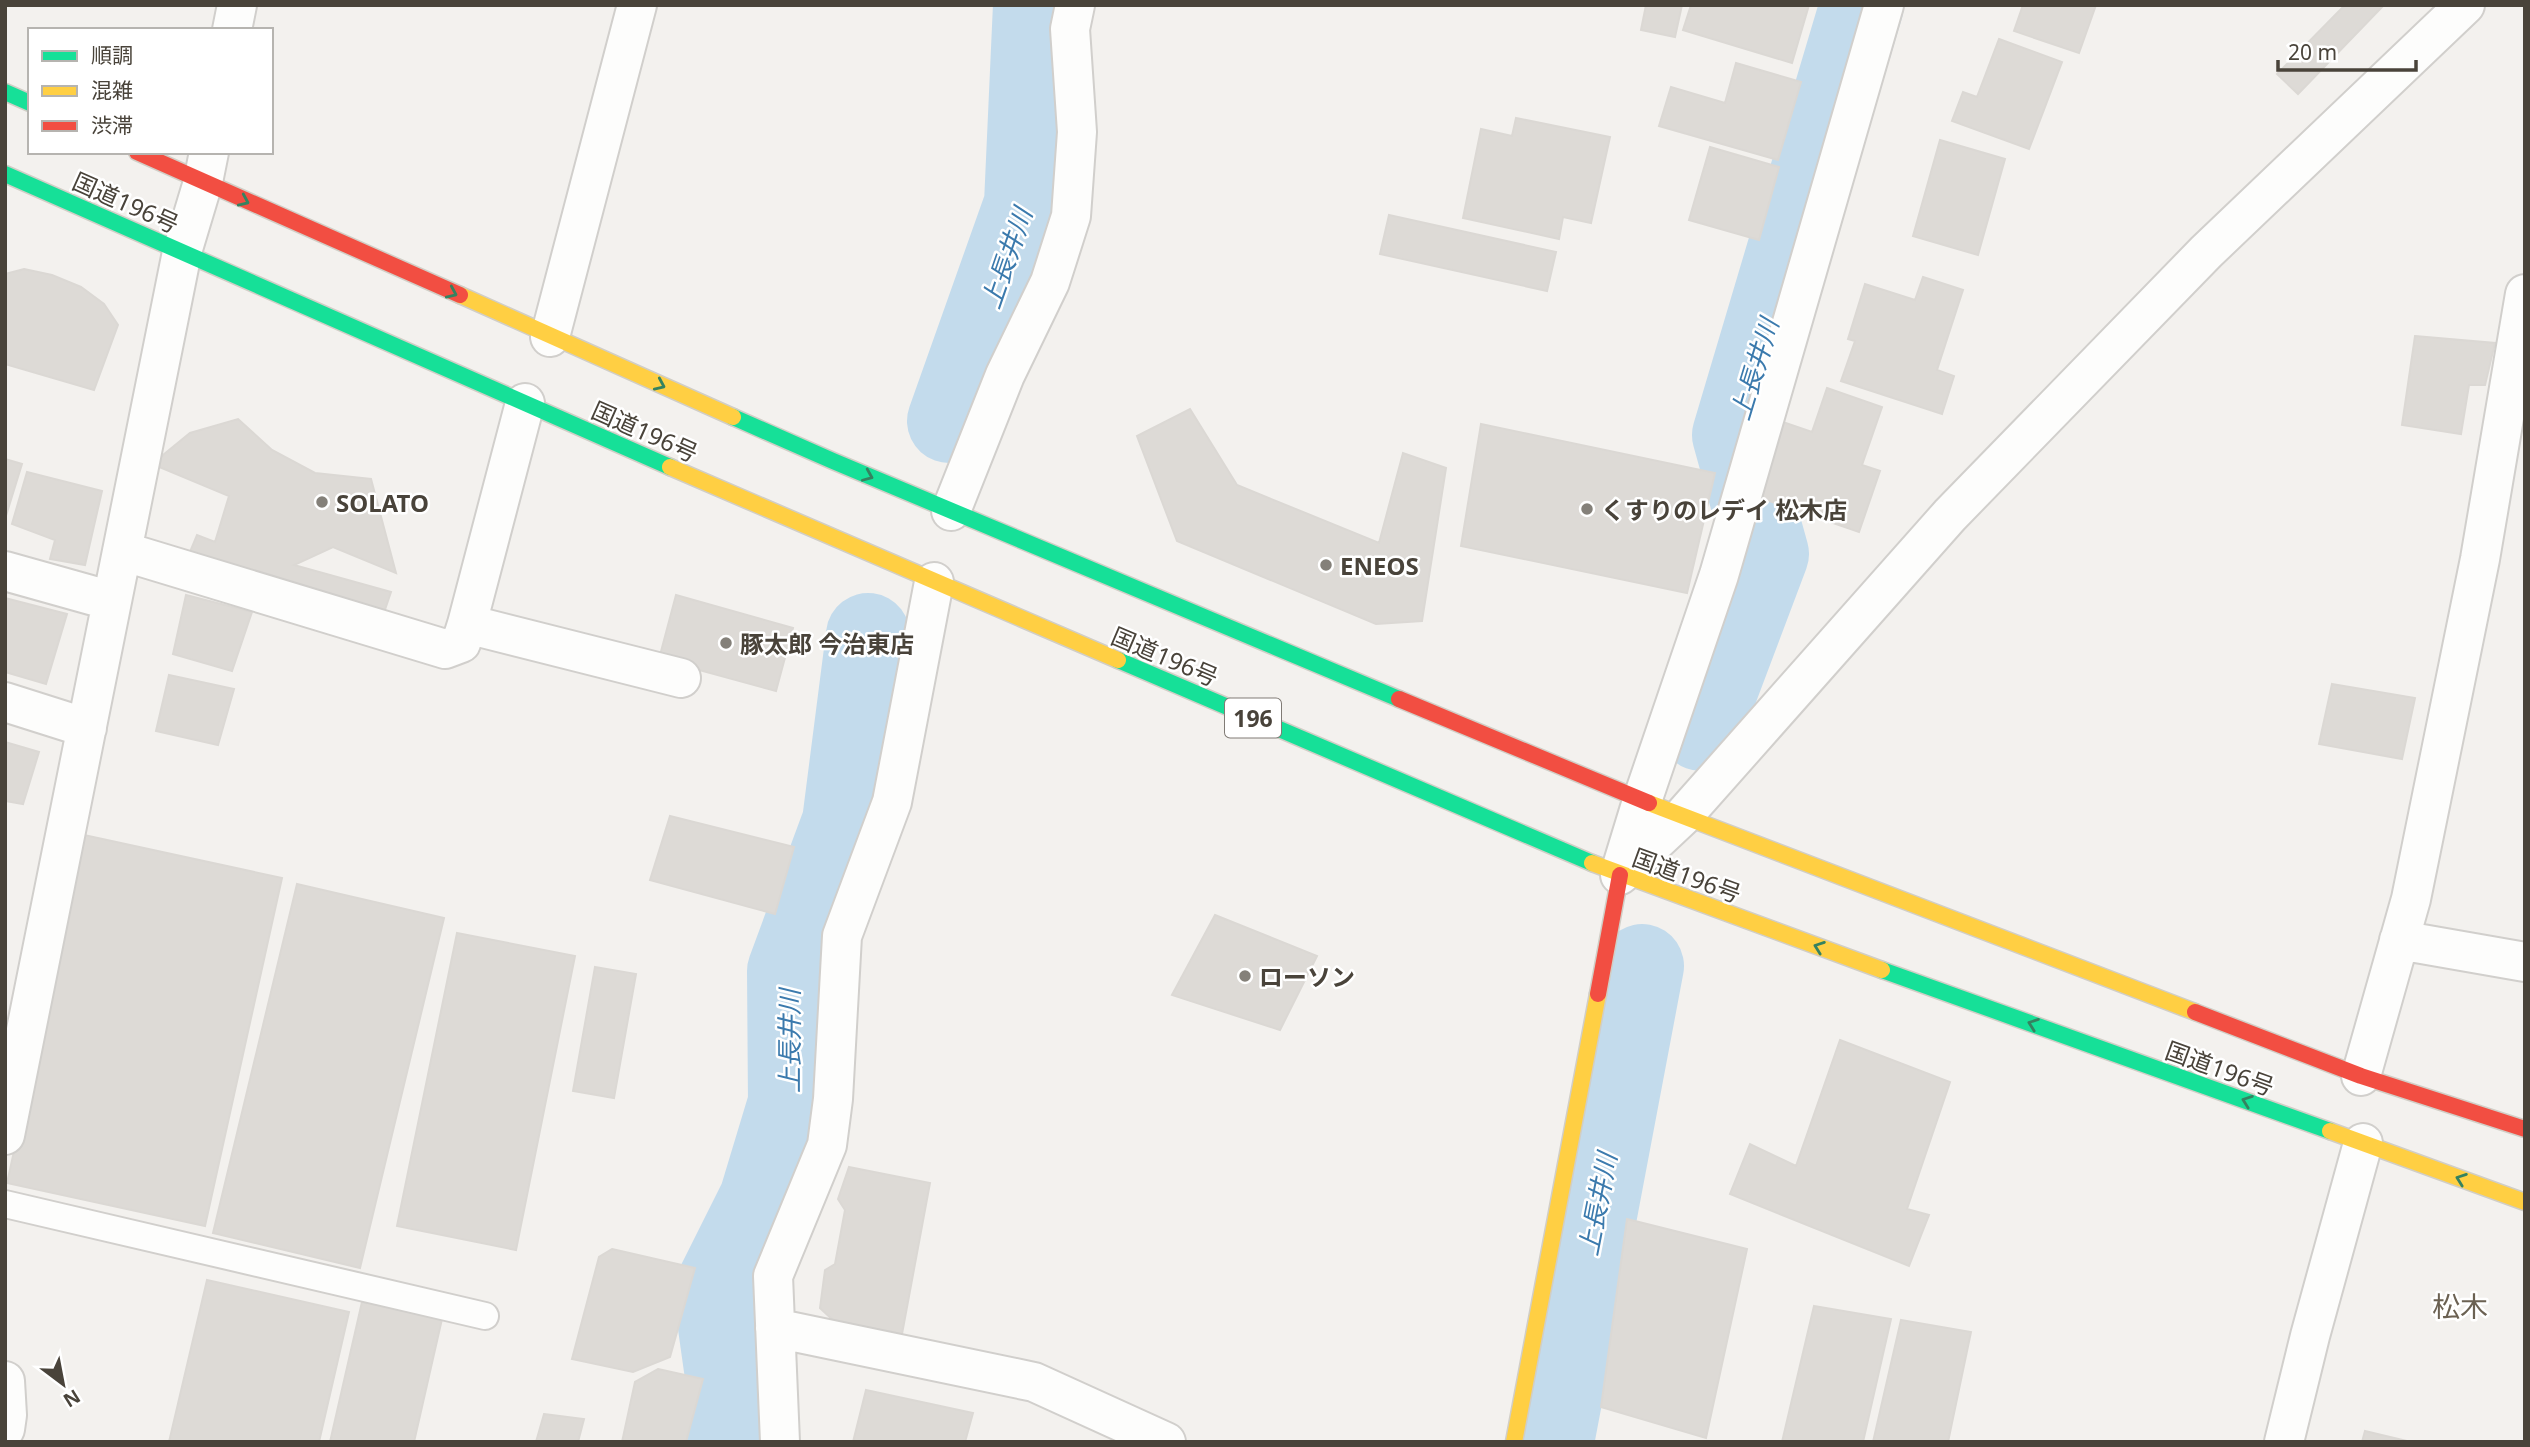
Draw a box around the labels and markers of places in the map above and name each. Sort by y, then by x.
place label: SOLATO [336,486,429,519]
place label: くすりのレデイ 松木店 [1601,493,1847,526]
marker: SOLATO [314,494,330,510]
marker: くすりのレデイ 松木店 [1579,501,1595,517]
place label: ENEOS [1340,549,1419,582]
marker: ENEOS [1318,557,1334,573]
place label: 豚太郎 今治東店 [740,627,914,660]
marker: 豚太郎 今治東店 [718,635,734,651]
place label: ローソン [1259,960,1355,993]
marker: ローソン [1237,968,1253,984]

